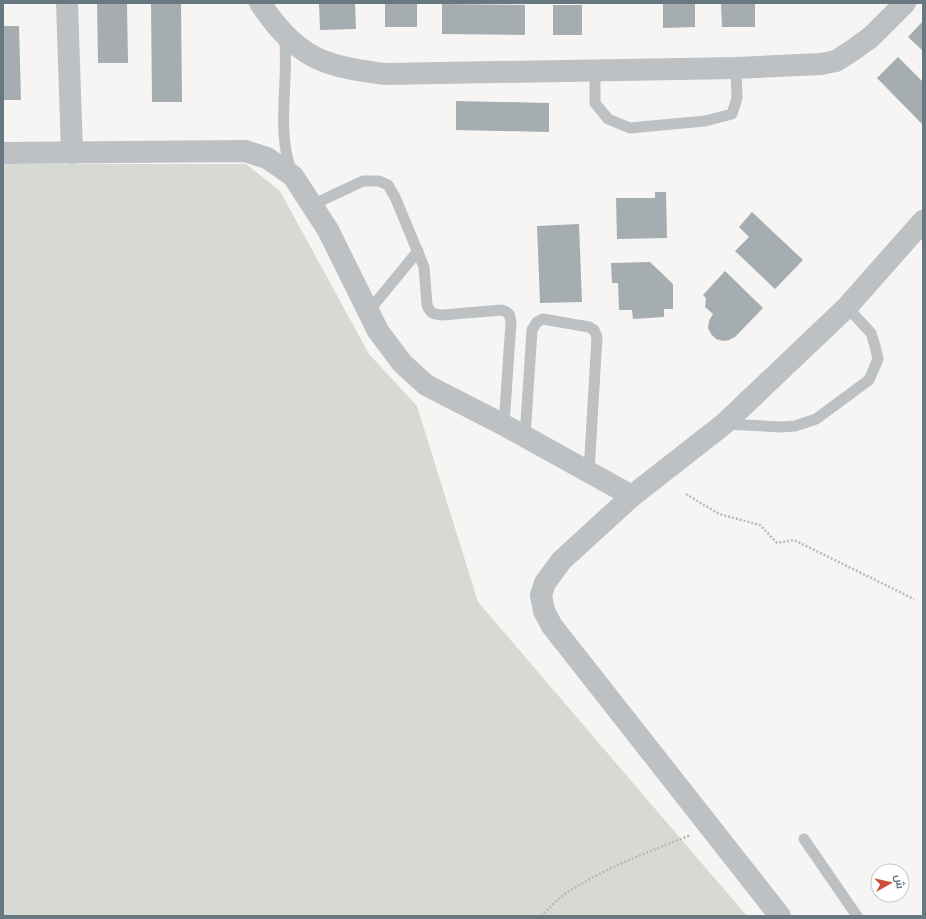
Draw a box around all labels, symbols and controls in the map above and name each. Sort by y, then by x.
north arrow [870,863,910,903]
text: ش [892,874,907,890]

